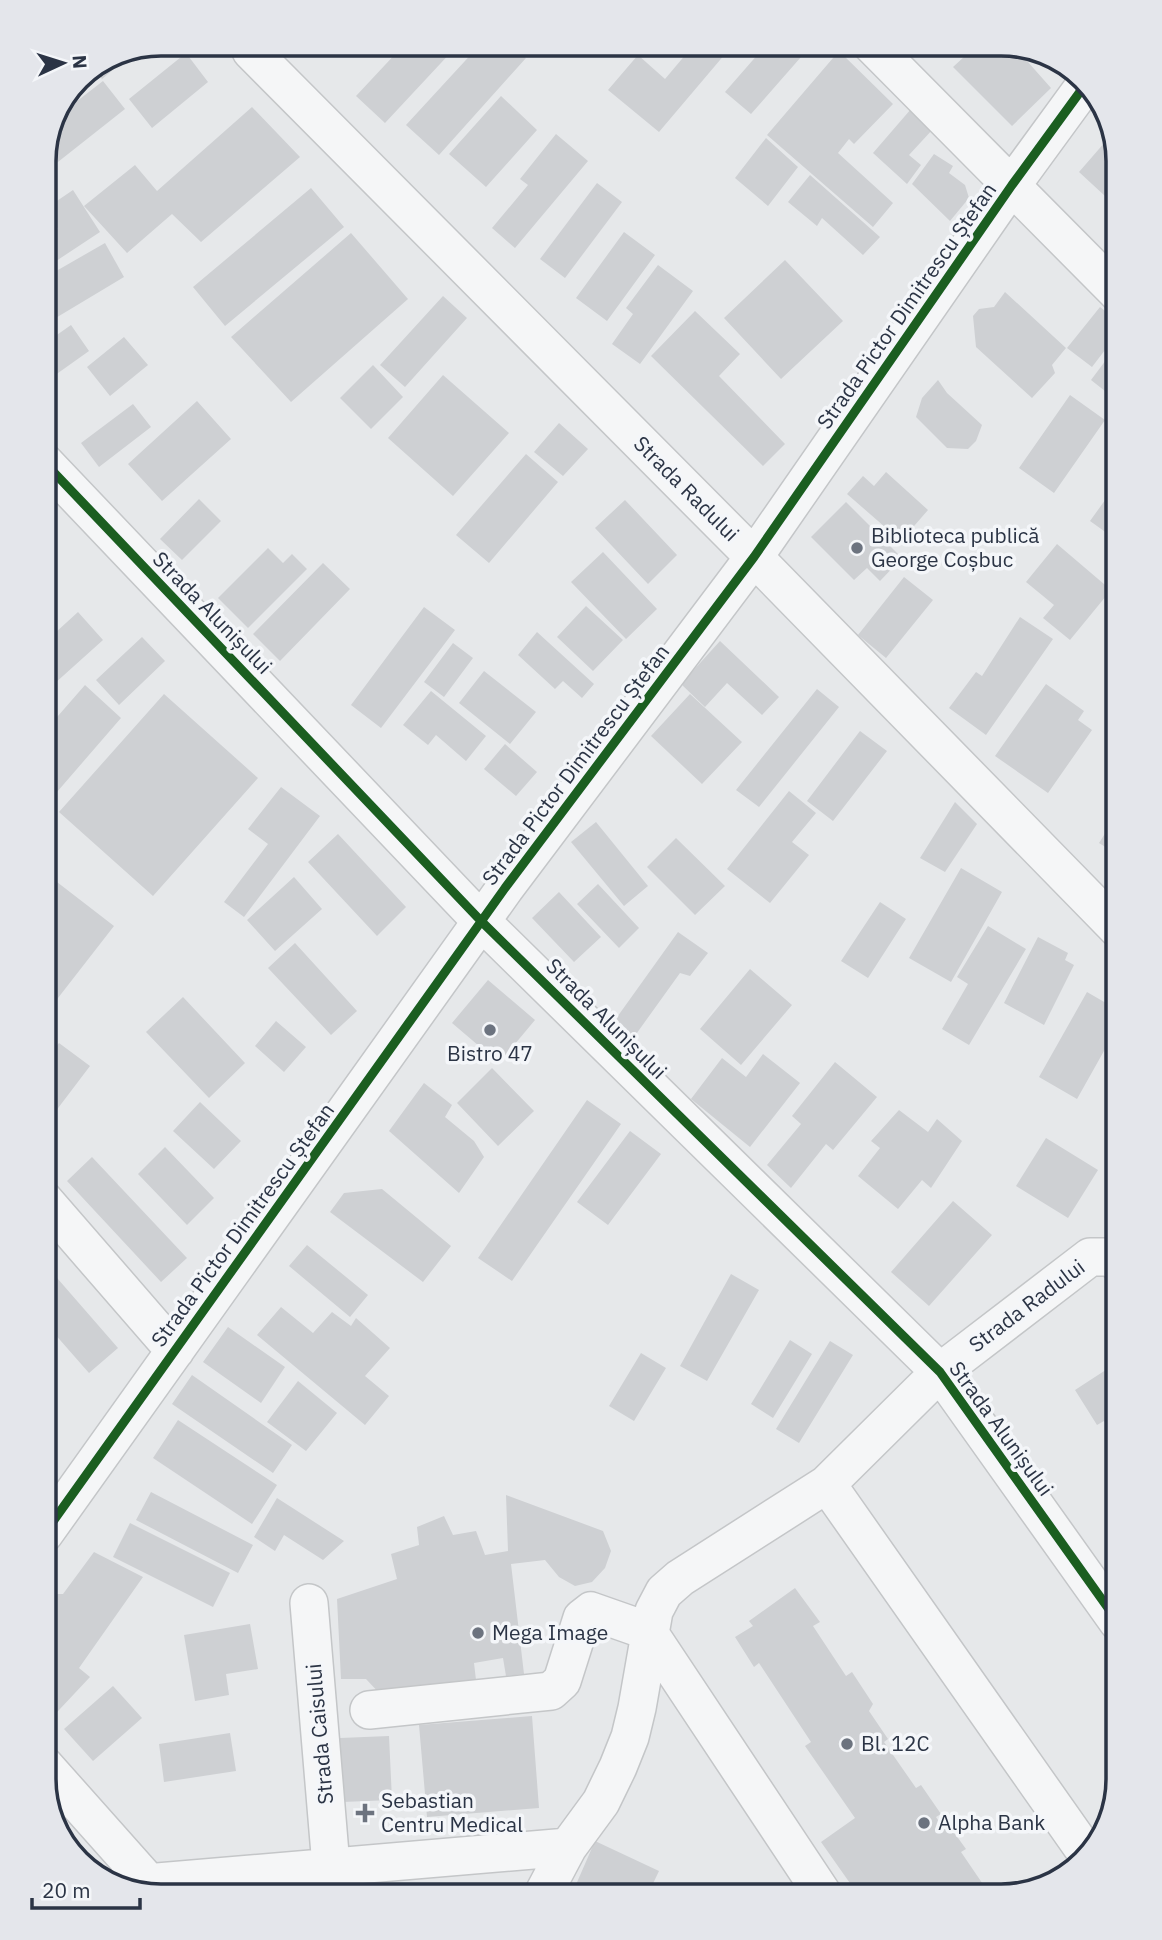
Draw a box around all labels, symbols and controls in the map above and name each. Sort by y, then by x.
north arrow [28,28,98,98]
text: N [68,54,92,70]
street label: Strada Pictor Dimitrescu Ștefan [810,177,1002,434]
street label: Strada Radului [628,430,745,547]
place label: Biblioteca publică George Coșbuc [871,521,1039,573]
marker: Biblioteca publică George Coșbuc [849,540,865,556]
street label: Strada Alunișului [147,545,278,680]
street label: Strada Pictor Dimitrescu Ștefan [475,638,675,891]
street label: Strada Alunișului [540,952,673,1085]
marker: Bistro 47 [482,1022,498,1038]
place label: Bistro 47 [447,1039,533,1067]
street label: Strada Pictor Dimitrescu Ștefan [144,1097,340,1352]
street label: Strada Radului [963,1252,1090,1358]
street label: Strada Alunișului [943,1355,1060,1501]
place label: Mega Image [492,1618,608,1646]
marker: Mega Image [470,1625,486,1641]
street label: Strada Caisului [299,1662,339,1806]
place label: Bl. 12C [861,1729,930,1757]
marker: Bl. 12C [839,1736,855,1752]
place label: Sebastian Centru Medical [381,1786,523,1838]
marker: Sebastian Centru Medical [355,1803,375,1823]
place label: Alpha Bank [938,1808,1045,1836]
marker: Alpha Bank [916,1815,932,1831]
scale bar [32,1867,140,1911]
text: 20 m [42,1876,91,1904]

